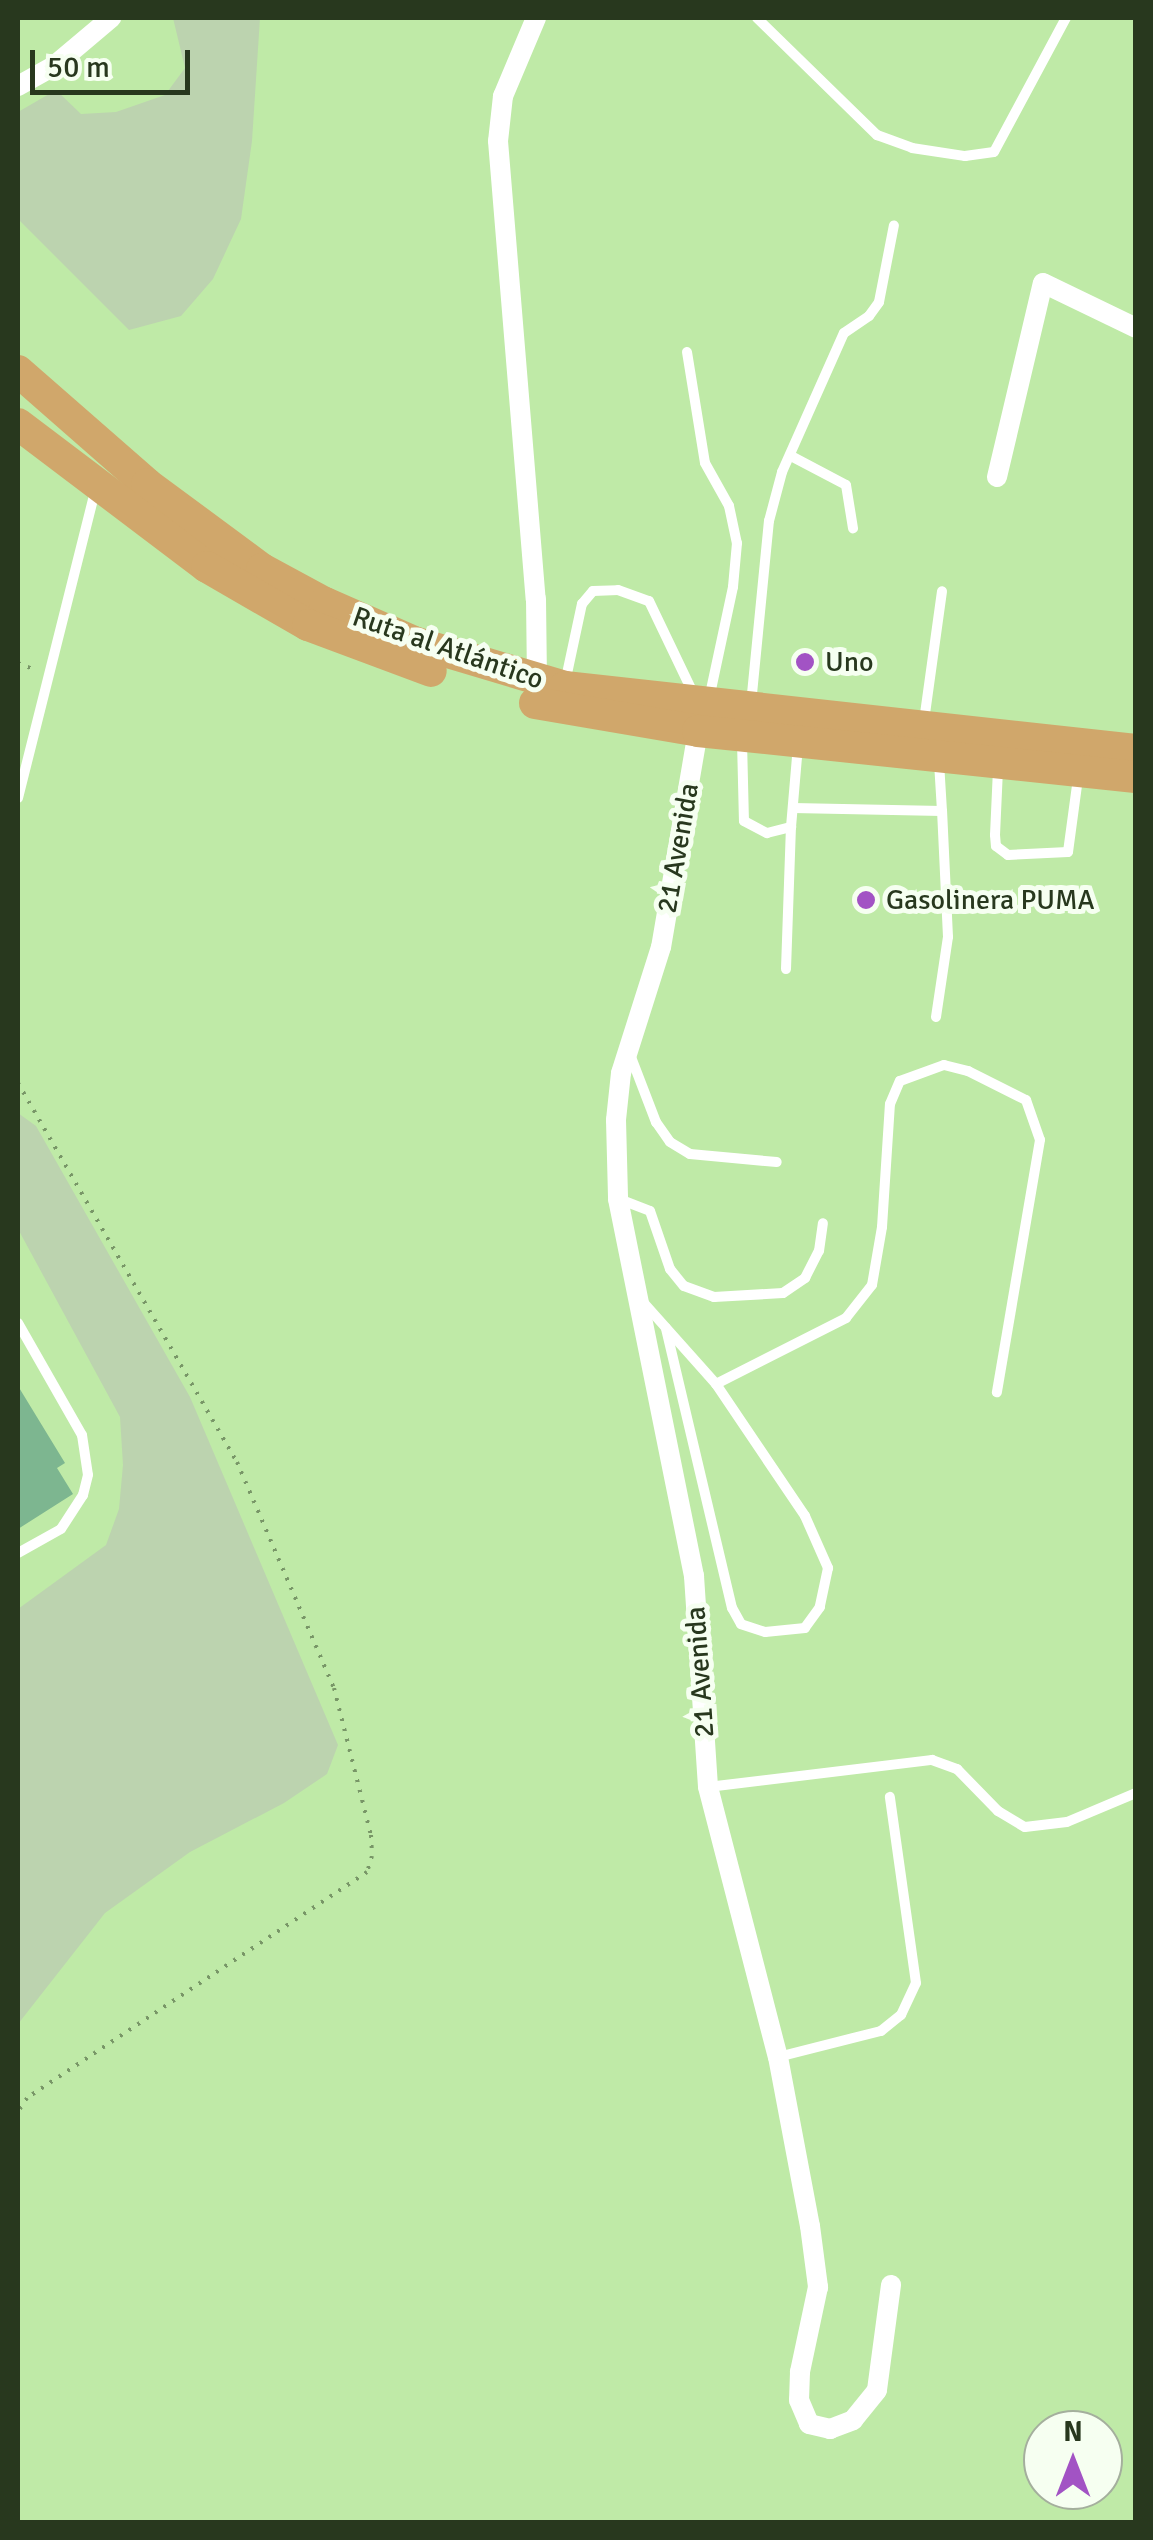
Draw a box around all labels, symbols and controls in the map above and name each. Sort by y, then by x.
scale bar [35,30,195,92]
text: 50 m [47,49,110,86]
street label: Ruta al Atlántico [348,600,548,696]
place label: Uno [825,645,874,679]
marker: Uno [794,651,816,673]
street label: 21 Avenida [650,780,706,916]
place label: Gasolinera PUMA [886,883,1095,917]
marker: Gasolinera PUMA [855,889,877,911]
street label: 21 Avenida [679,1605,721,1739]
north arrow [1023,2410,1123,2510]
text: N [1063,2415,1083,2449]

